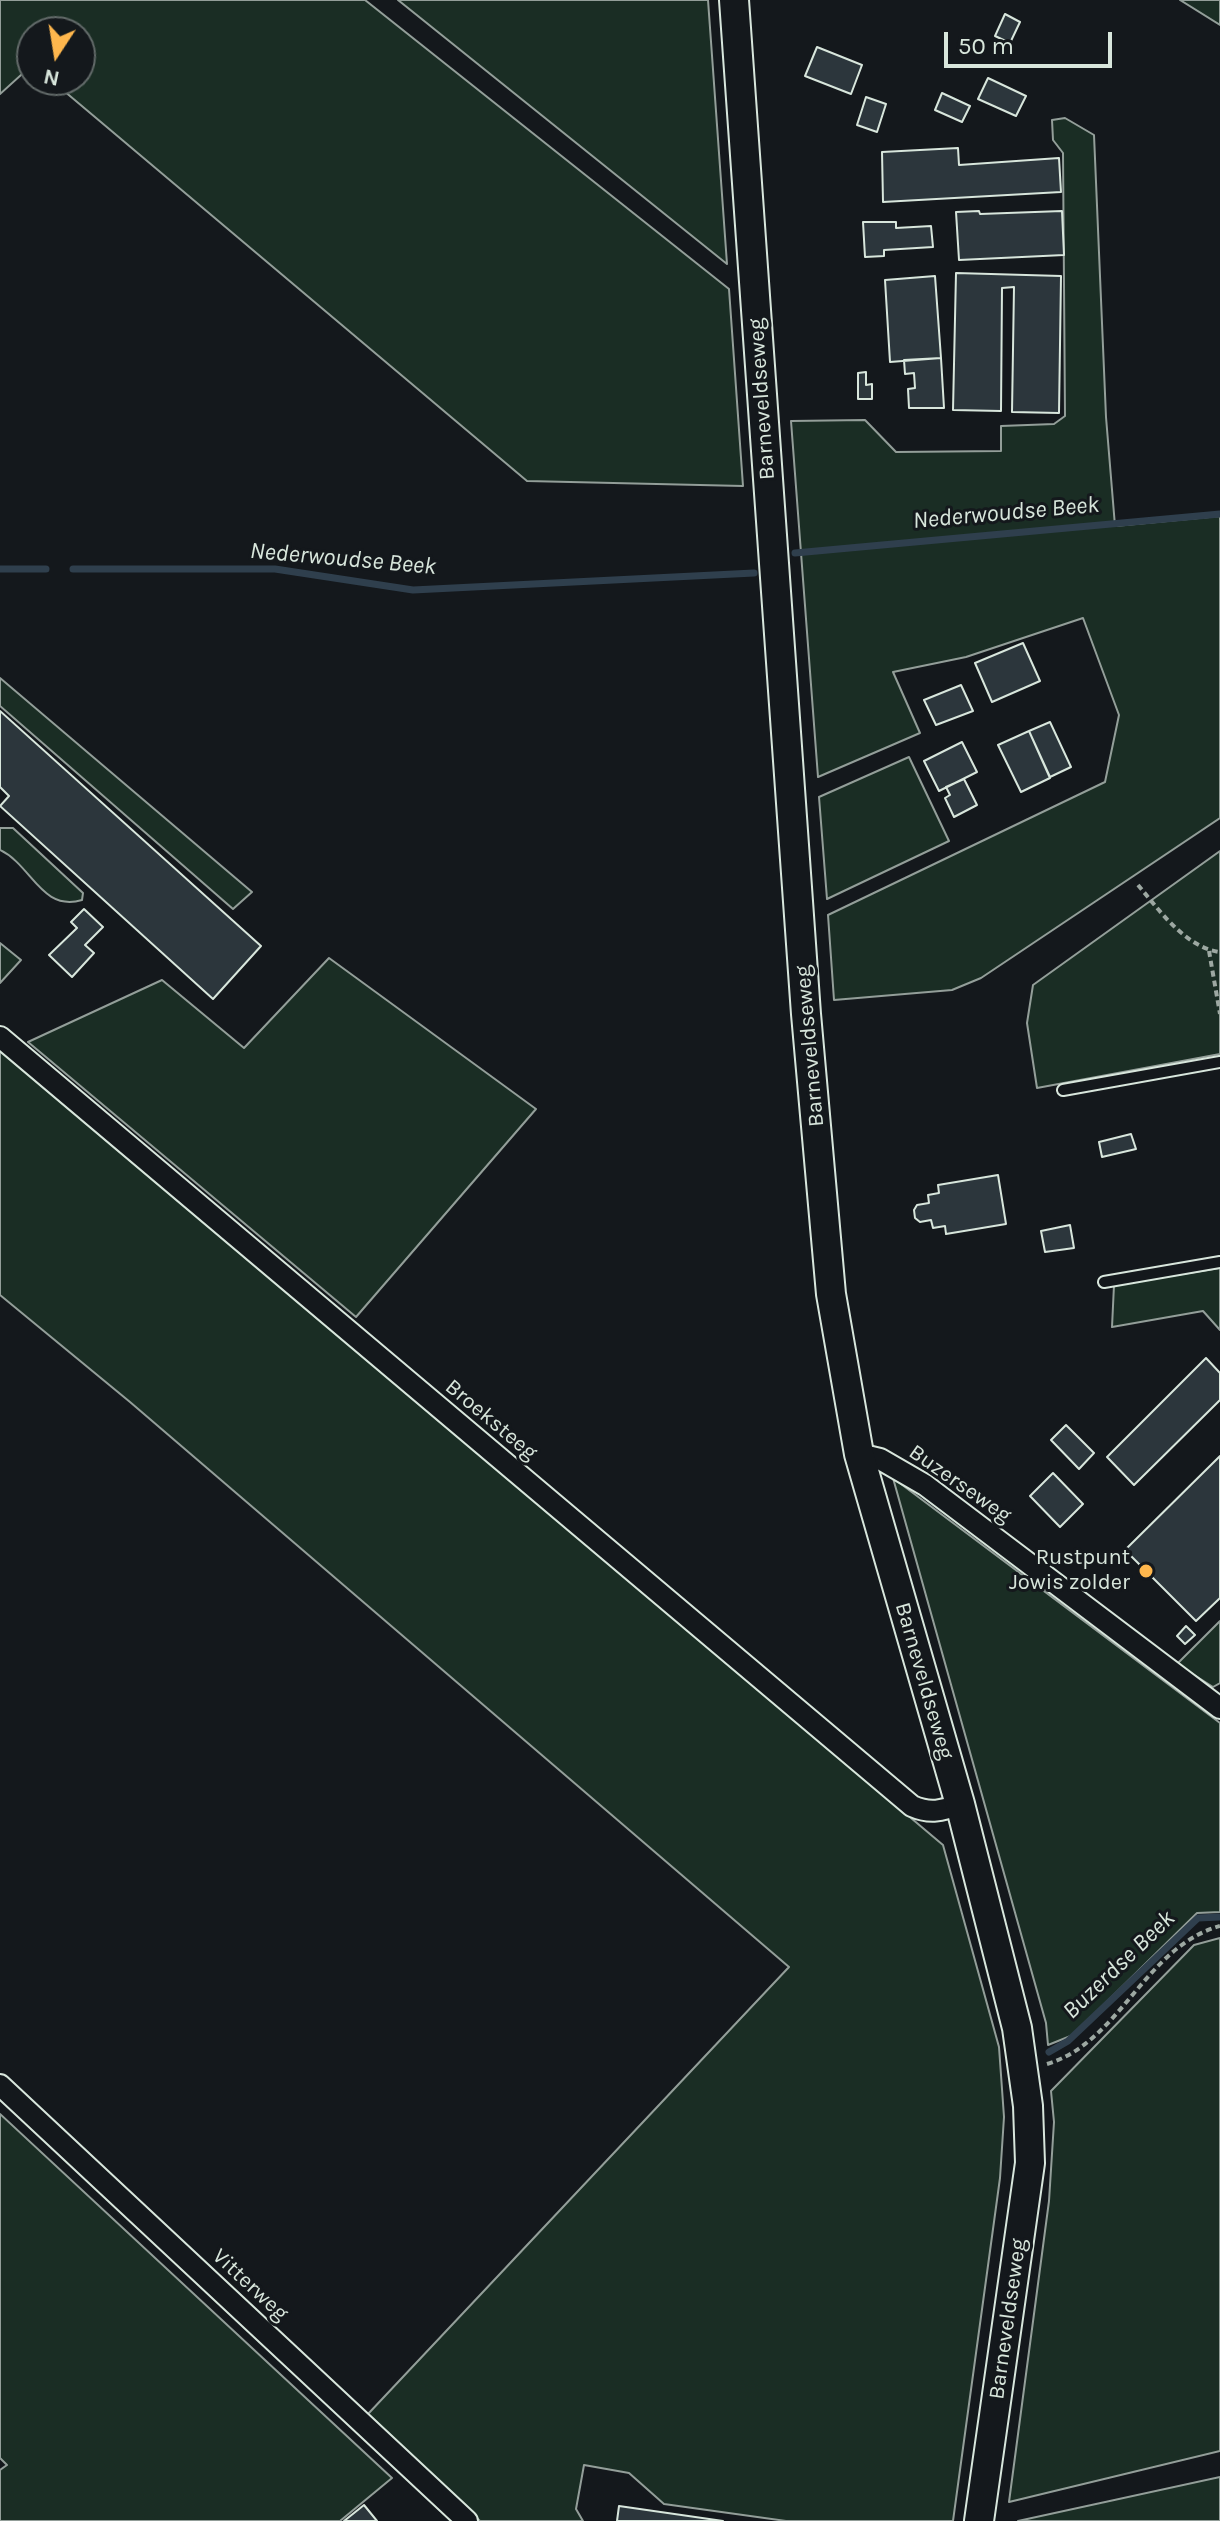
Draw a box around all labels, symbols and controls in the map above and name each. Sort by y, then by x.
north arrow [16,16,96,96]
scale bar [948,16,1116,66]
text: 50 m [958,32,1014,60]
text: N [41,63,62,92]
street label: Barneveldseweg [743,317,781,481]
water label: Nederwoudse Beek [912,491,1100,535]
water label: Nederwoudse Beek [249,537,437,581]
street label: Barneveldseweg [790,964,830,1128]
street label: Broeksteeg [440,1374,542,1466]
street label: Buzerseweg [904,1439,1016,1529]
place label: Rustpunt Jowis zolder [1009,1545,1130,1596]
marker: Rustpunt Jowis zolder [1137,1562,1155,1580]
street label: Barneveldseweg [889,1599,959,1763]
water label: Buzerdse Beek [1057,1904,1181,2026]
street label: Barneveldseweg [984,2237,1032,2401]
street label: Vitterweg [206,2243,294,2327]

